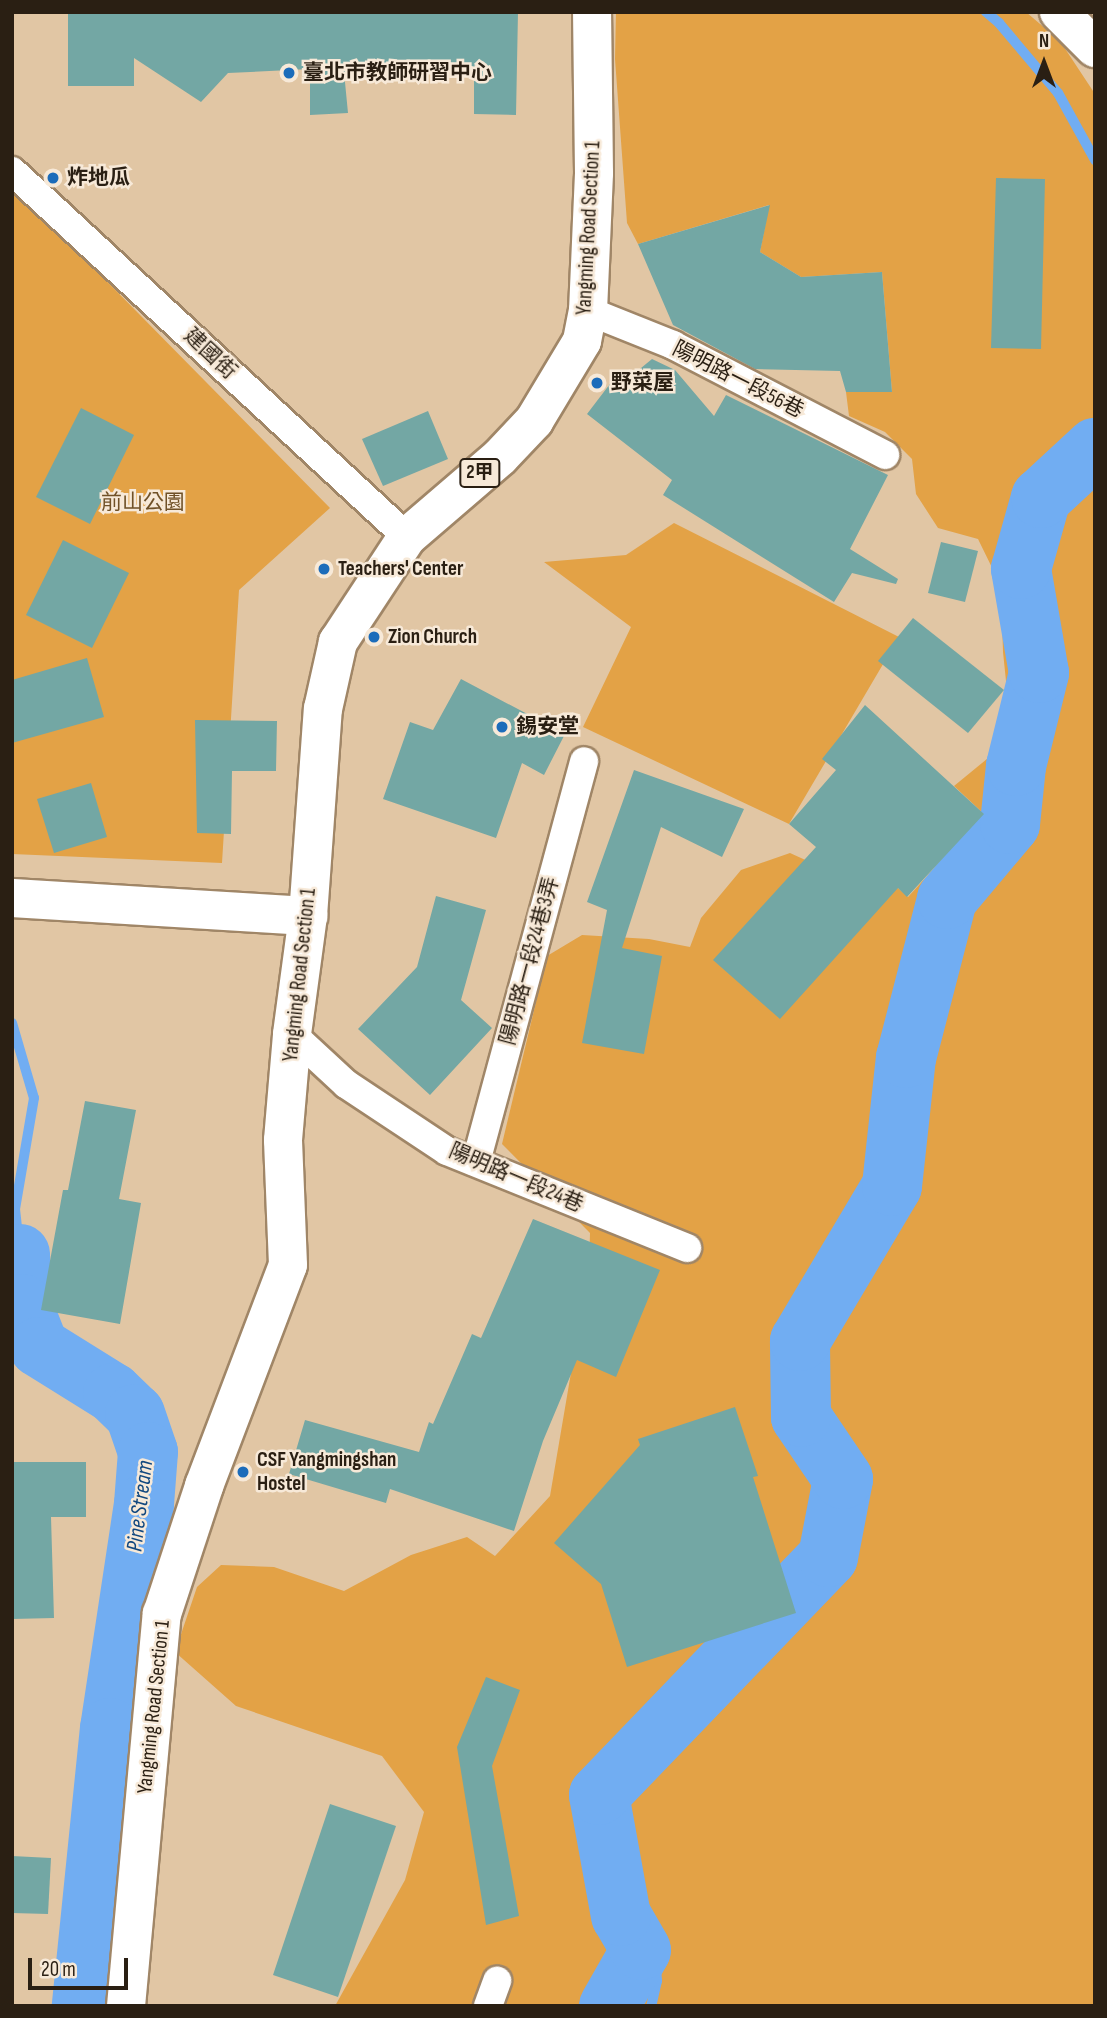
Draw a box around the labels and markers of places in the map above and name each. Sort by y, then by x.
place label: 臺北市教師研習中心 [303,60,492,86]
marker: 臺北市教師研習中心 [281,65,297,81]
place label: 炸地瓜 [67,165,130,191]
marker: 炸地瓜 [45,170,61,186]
place label: 野菜屋 [611,370,674,396]
marker: 野菜屋 [589,375,605,391]
place label: Teachers' Center [338,556,463,582]
marker: Teachers' Center [316,561,332,577]
place label: Zion Church [388,624,477,650]
marker: Zion Church [366,629,382,645]
place label: 錫安堂 [516,714,579,740]
marker: 錫安堂 [494,719,510,735]
place label: CSF Yangmingshan Hostel [257,1447,396,1497]
marker: CSF Yangmingshan Hostel [235,1464,251,1480]

